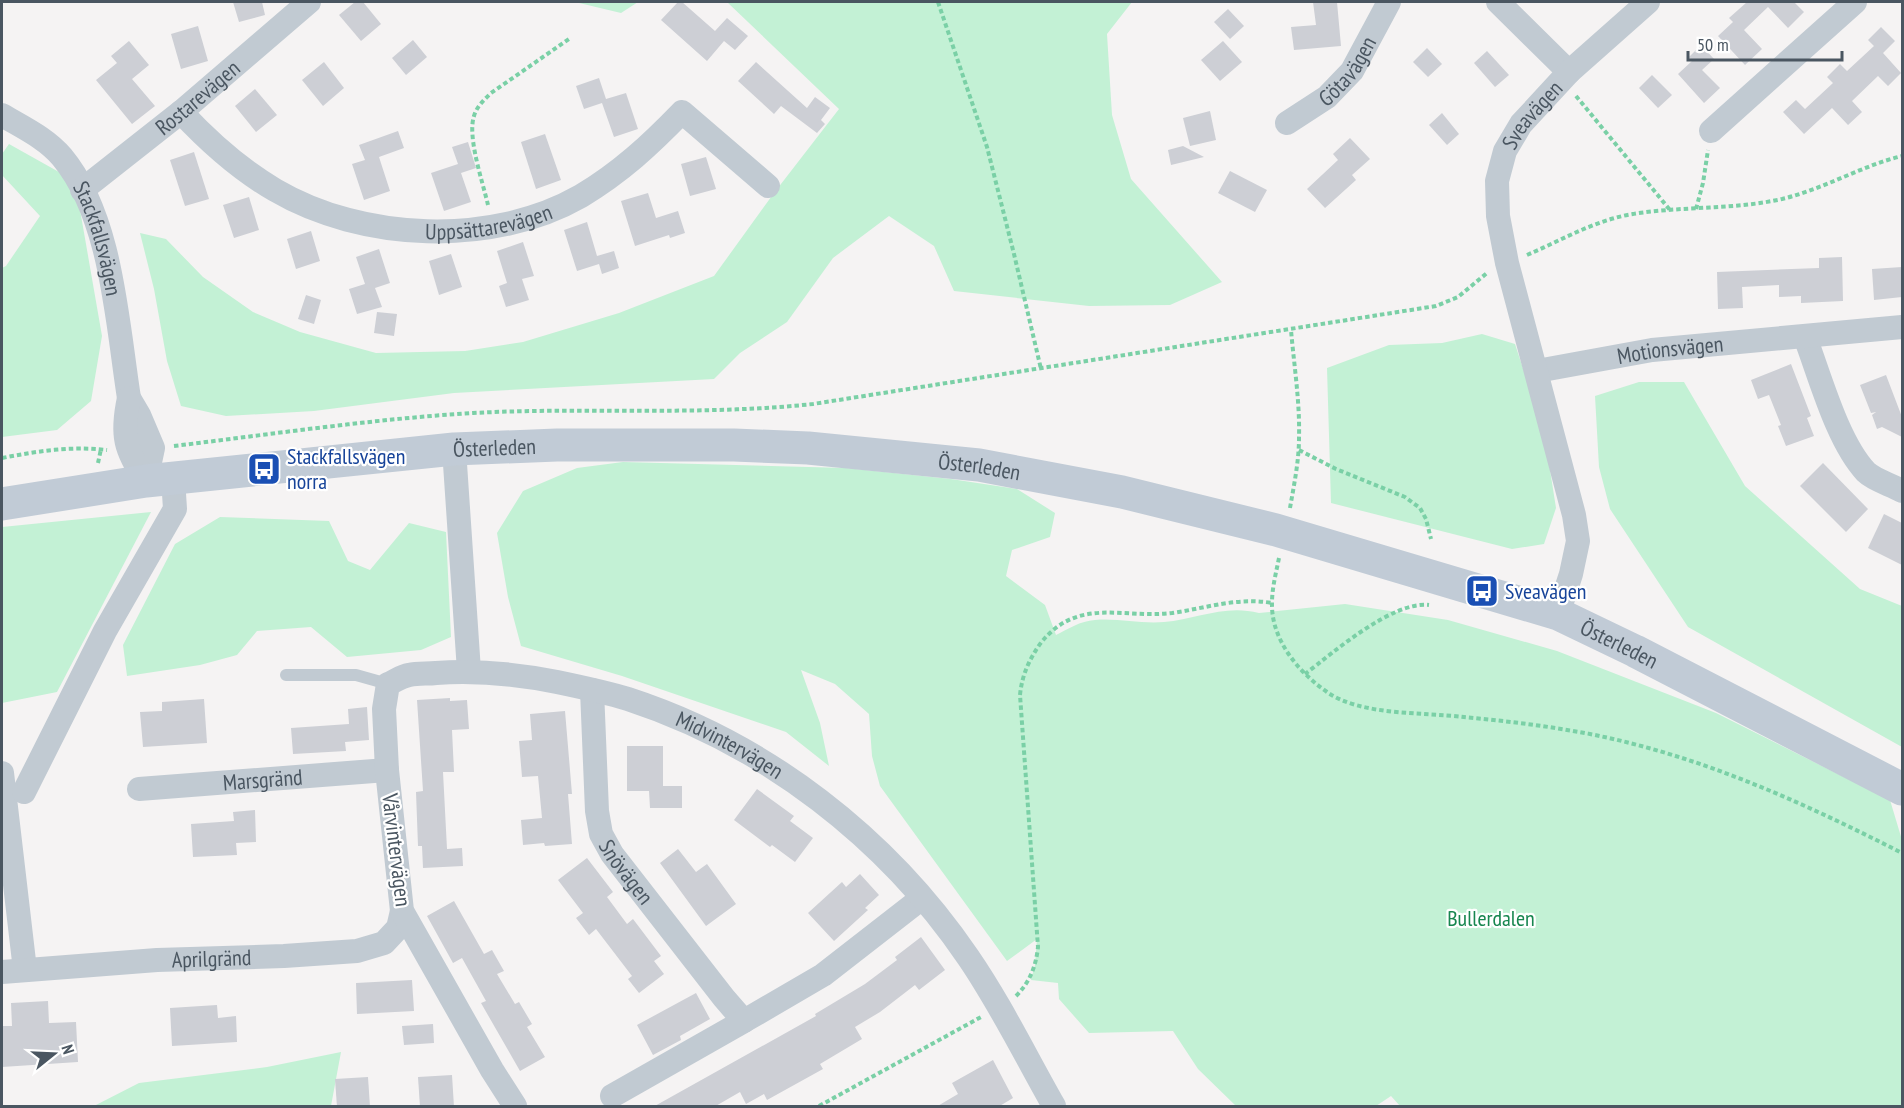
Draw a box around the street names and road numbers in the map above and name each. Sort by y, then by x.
street label: Götavägen [1313,31,1382,113]
street label: Rostarevägen [150,54,245,141]
street label: Sveavägen [1495,74,1568,154]
street label: Stackfallsvägen [67,176,128,298]
street label: Uppsättarevägen [425,197,556,245]
street label: Motionsvägen [1615,330,1724,370]
street label: Österleden [452,432,537,463]
street label: Österleden [937,447,1023,487]
street label: Österleden [1576,613,1663,675]
street label: Midvintervägen [672,705,789,785]
street label: Marsgränd [222,763,304,797]
street label: Vårvintervägen [376,791,418,908]
street label: Snövägen [593,835,660,910]
street label: Aprilgränd [171,943,252,974]

